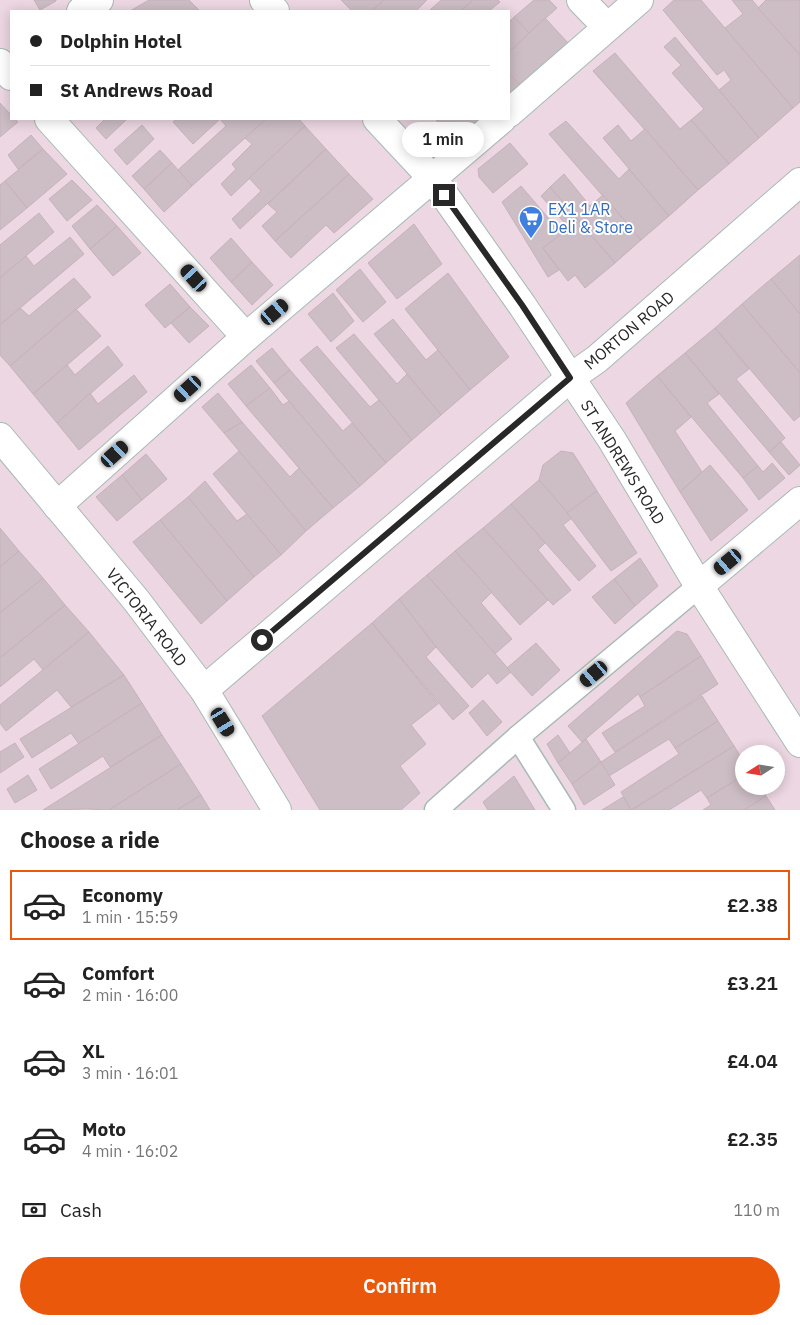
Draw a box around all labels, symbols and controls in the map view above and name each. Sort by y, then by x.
text: Dolphin Hotel [60,29,182,53]
text: St Andrews Road [60,78,213,102]
callout: 1 min [403,122,485,158]
text: 1 min [422,129,464,149]
route end [433,184,455,206]
place label: EX1 1AR Deli & Store [548,199,633,237]
supermarket icon: EX1 1AR Deli & Store [518,205,544,239]
car [178,262,209,294]
street label: MORTON ROAD [580,286,678,374]
car [258,297,291,327]
car [171,373,204,405]
street label: ST ANDREWS ROAD [577,396,669,528]
car [98,438,131,470]
car [711,547,744,577]
street label: VICTORIA ROAD [102,564,192,670]
route start [251,629,273,651]
car [577,659,610,689]
car [208,705,237,739]
north arrow [735,745,785,795]
map controls [735,745,785,795]
text: Choose a ride [20,825,160,854]
icon: car [22,883,67,928]
text: Economy [82,883,163,907]
text: £2.38 [727,893,778,917]
text: 1 min · 15:59 [82,907,178,927]
icon: car [22,961,67,1006]
text: Comfort [82,961,155,985]
text: £3.21 [727,971,778,995]
text: 2 min · 16:00 [82,985,178,1005]
icon: car [22,1039,67,1084]
text: XL [82,1039,105,1063]
text: £4.04 [727,1049,778,1073]
text: 3 min · 16:01 [82,1063,178,1083]
icon: car [22,1117,67,1162]
text: Moto [82,1117,126,1141]
text: £2.35 [727,1127,778,1151]
text: 4 min · 16:02 [82,1141,178,1161]
icon: cash [20,1196,48,1224]
text: Cash [60,1198,102,1222]
text: 110 m [733,1200,780,1220]
button: Confirm [20,1257,780,1315]

